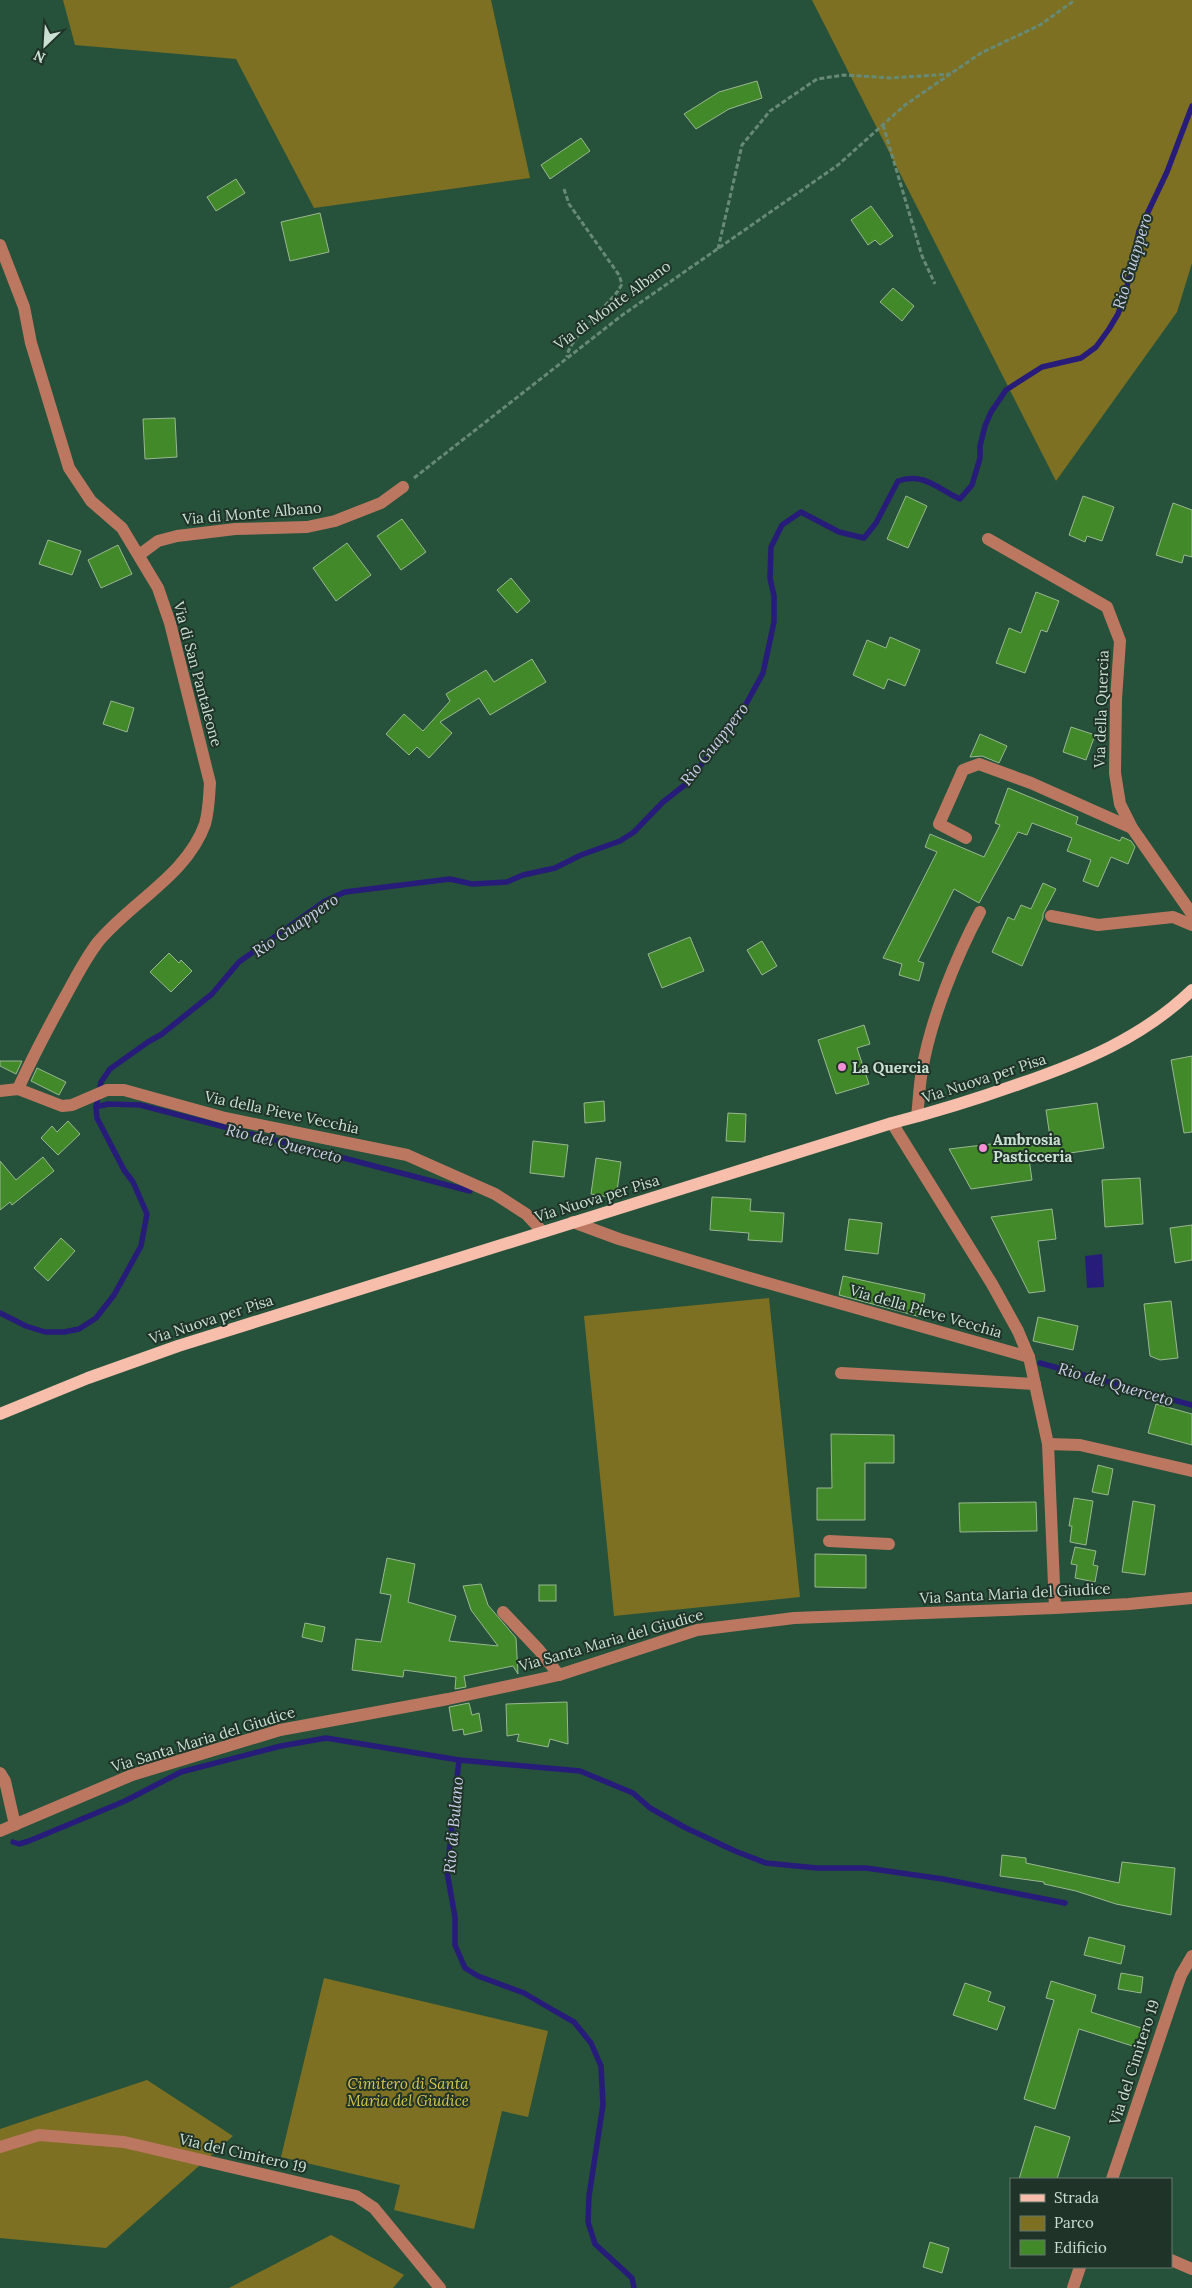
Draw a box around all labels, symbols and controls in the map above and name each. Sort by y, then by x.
north arrow [20,20,70,70]
text: N [31,46,48,67]
water label: Rio Guappero [1108,211,1156,311]
street label: Via di Monte Albano [549,256,674,354]
street label: Via di Monte Albano [181,497,323,529]
street label: Via di San Pantaleone [169,598,226,749]
street label: Via della Quercia [1089,650,1113,769]
water label: Rio Guappero [676,699,752,789]
water label: Rio Guappero [248,889,342,961]
street label: Via Nuova per Pisa [919,1049,1049,1107]
place label: La Quercia [852,1058,930,1077]
marker: La Quercia [836,1061,848,1073]
street label: Via della Pieve Vecchia [202,1086,361,1138]
water label: Rio del Querceto [224,1119,344,1167]
place label: Ambrosia Pasticceria [993,1130,1072,1166]
marker: Ambrosia Pasticceria [977,1142,989,1154]
street label: Via Nuova per Pisa [531,1170,662,1226]
street label: Via della Pieve Vecchia [847,1280,1005,1342]
street label: Via Nuova per Pisa [146,1290,276,1348]
water label: Rio del Querceto [1056,1358,1176,1410]
street label: Via Santa Maria del Giudice [918,1579,1111,1608]
street label: Via Santa Maria del Giudice [516,1605,705,1676]
street label: Via Santa Maria del Giudice [108,1702,297,1776]
water label: Rio di Bulano [439,1776,467,1874]
street label: Via del Cimitero 19 [1105,1997,1163,2128]
park label: Cimitero di Santa Maria del Giudice [347,2074,469,2110]
street label: Via del Cimitero 19 [176,2129,309,2177]
legend [1010,2178,1172,2268]
text: Strada [1054,2188,1099,2207]
text: Parco [1054,2213,1094,2232]
text: Edificio [1054,2238,1107,2257]

